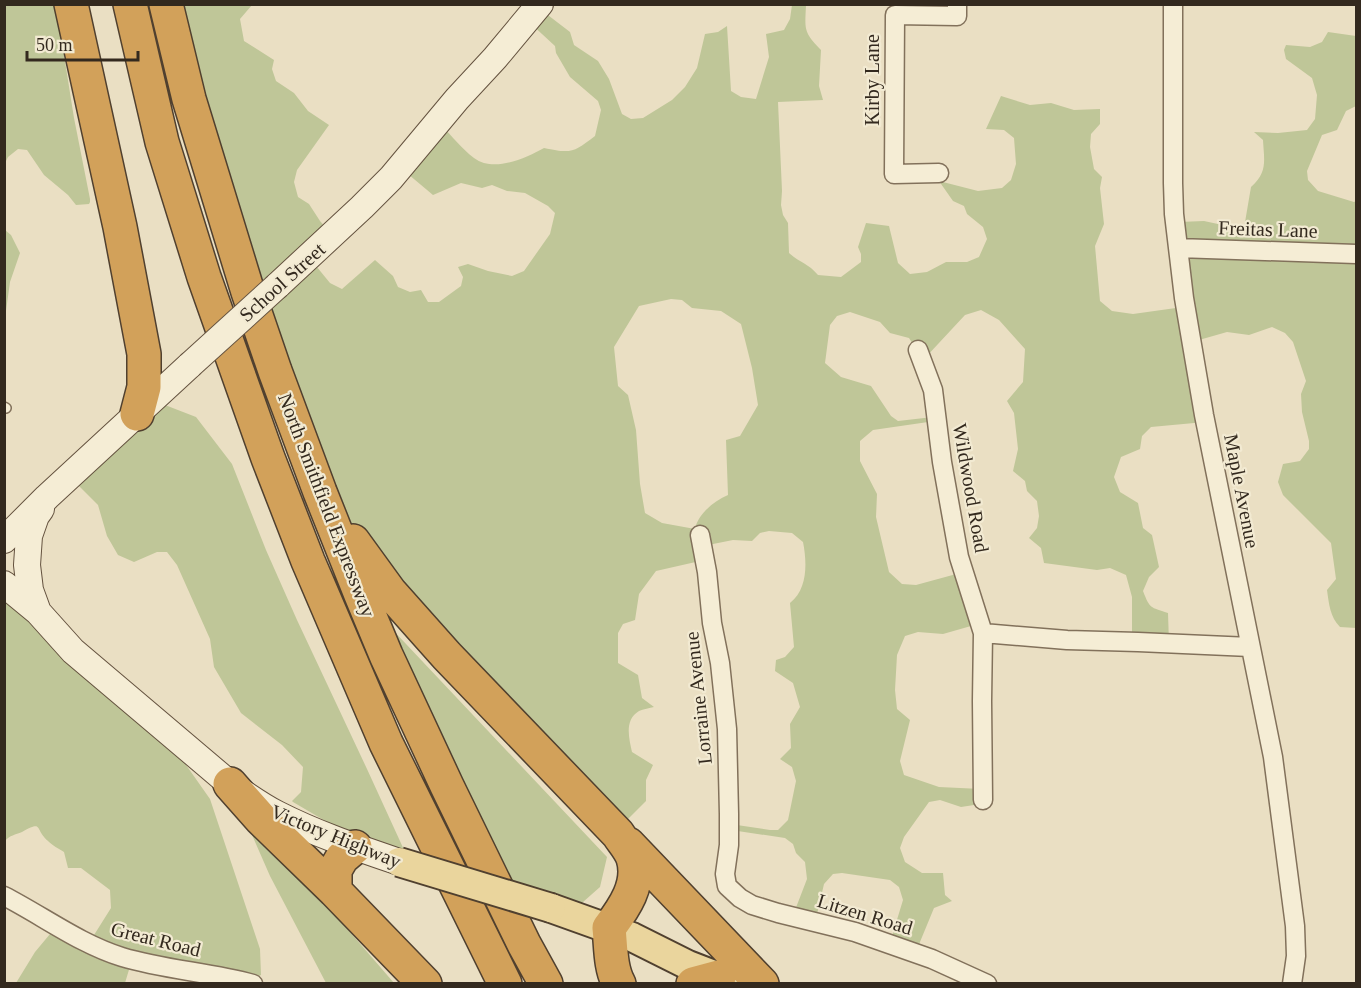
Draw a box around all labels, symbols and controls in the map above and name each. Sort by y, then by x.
scale bar [27,24,138,62]
street label: Kirby Lane [861,34,884,126]
text: 50 m [36,35,73,55]
street label: Freitas Lane [1218,216,1318,242]
street label: School Street [235,238,330,326]
street label: North Smithfield Expressway [273,390,380,620]
street label: Wildwood Road [949,422,993,554]
street label: Maple Avenue [1219,432,1264,550]
street label: Lorraine Avenue [680,630,716,766]
street label: Victory Highway [267,800,404,873]
street label: Litzen Road [815,889,915,939]
street label: Great Road [109,917,203,961]

